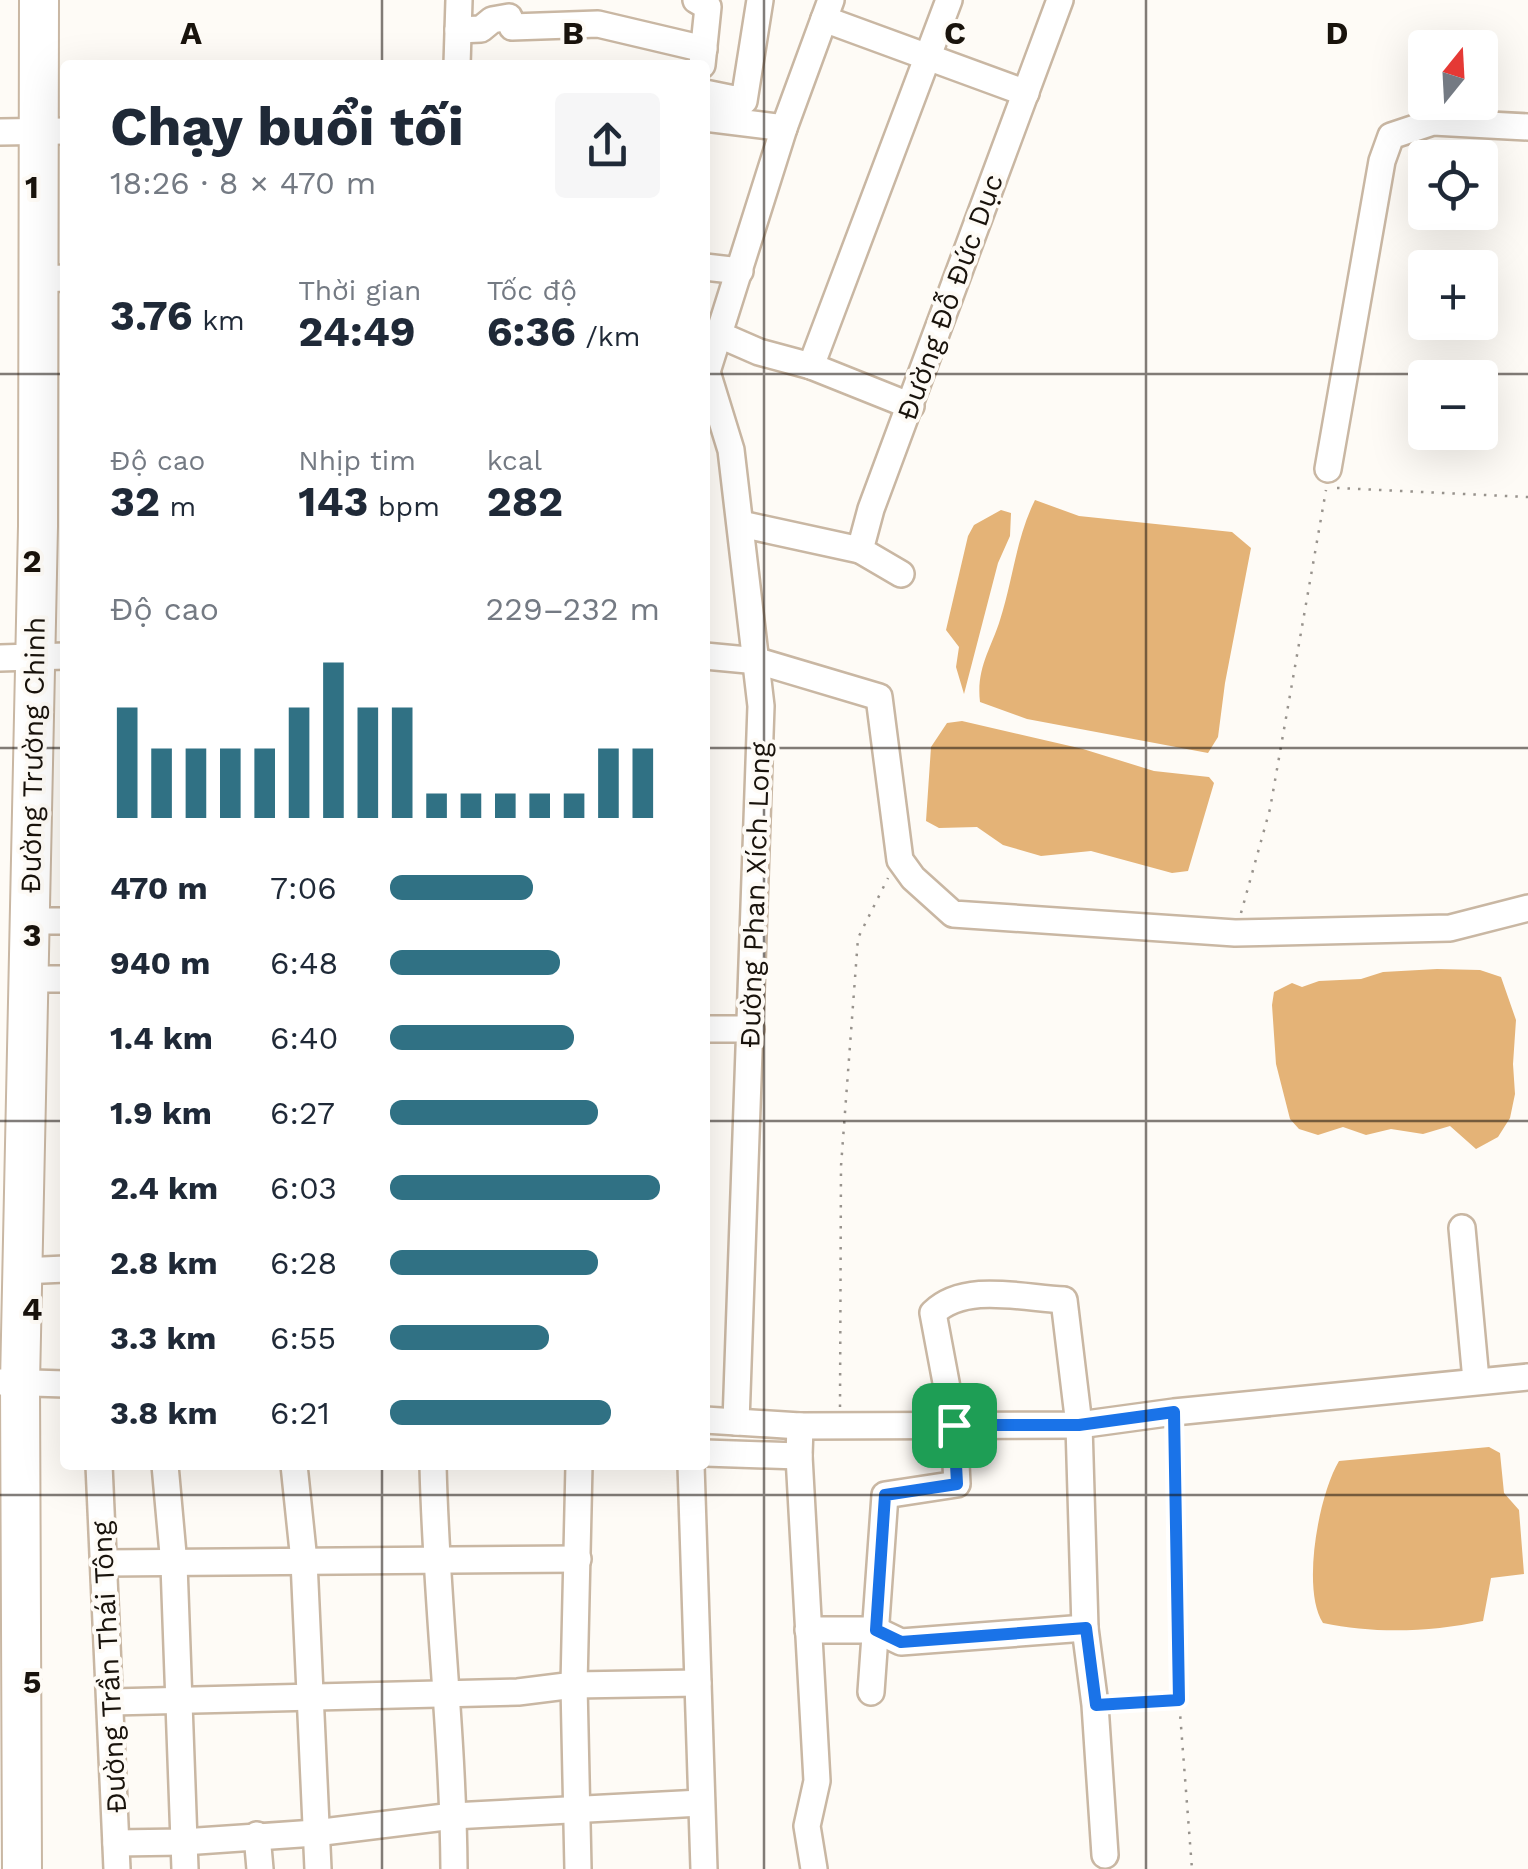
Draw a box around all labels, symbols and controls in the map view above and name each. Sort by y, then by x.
text: A [180,14,202,52]
text: B [562,14,584,52]
text: C [944,14,966,52]
text: D [1326,14,1348,52]
north arrow [1408,30,1498,120]
map controls [1408,30,1498,450]
button: share [555,93,660,198]
text: Chạy buổi tối [110,94,464,158]
button: locate [1408,140,1498,230]
text: 18:26 · 8 × 470 m [110,164,376,202]
text: 1 [25,168,39,206]
street label: Đường Đỗ Đức Dục [890,169,1010,425]
button: + [1408,250,1498,340]
text: Thời gian [298,274,421,307]
text: Tốc độ [487,274,577,307]
text: 3.76 [110,291,193,340]
text: km [193,304,245,337]
text: 24:49 [298,307,416,356]
text: 6:36 [487,307,576,356]
text: /km [576,320,640,353]
button: − [1408,360,1498,450]
text: Độ cao [110,444,205,477]
text: Nhịp tim [298,444,416,477]
text: kcal [487,444,542,477]
text: 32 [110,477,160,526]
text: 143 [298,477,368,526]
text: 282 [487,477,563,526]
text: m [160,490,196,523]
text: bpm [368,490,440,523]
text: 2 [22,542,42,580]
text: Độ cao [110,590,219,628]
text: 229–232 m [486,590,660,628]
street label: Đường Trường Chinh [14,616,52,894]
street label: Đường Phan Xích Long [733,742,777,1048]
text: 470 m [110,869,208,907]
text: 7:06 [270,869,337,907]
text: 3 [23,916,41,954]
text: 940 m [110,944,210,982]
text: 6:48 [270,944,338,982]
text: 1.4 km [110,1019,213,1057]
text: 6:40 [270,1019,338,1057]
text: 1.9 km [110,1094,212,1132]
text: 6:27 [270,1094,335,1132]
text: 2.4 km [110,1169,218,1207]
text: 6:03 [270,1169,337,1207]
text: 2.8 km [110,1244,218,1282]
text: 6:28 [270,1244,337,1282]
text: 4 [22,1290,42,1328]
text: 3.3 km [110,1319,216,1357]
text: 6:55 [270,1319,336,1357]
pin [912,1383,997,1468]
text: 3.8 km [110,1394,218,1432]
text: 6:21 [270,1394,330,1432]
icon: arrive [927,1398,982,1453]
street label: Đường Trần Thái Tông [85,1520,133,1814]
text: 5 [23,1663,41,1701]

